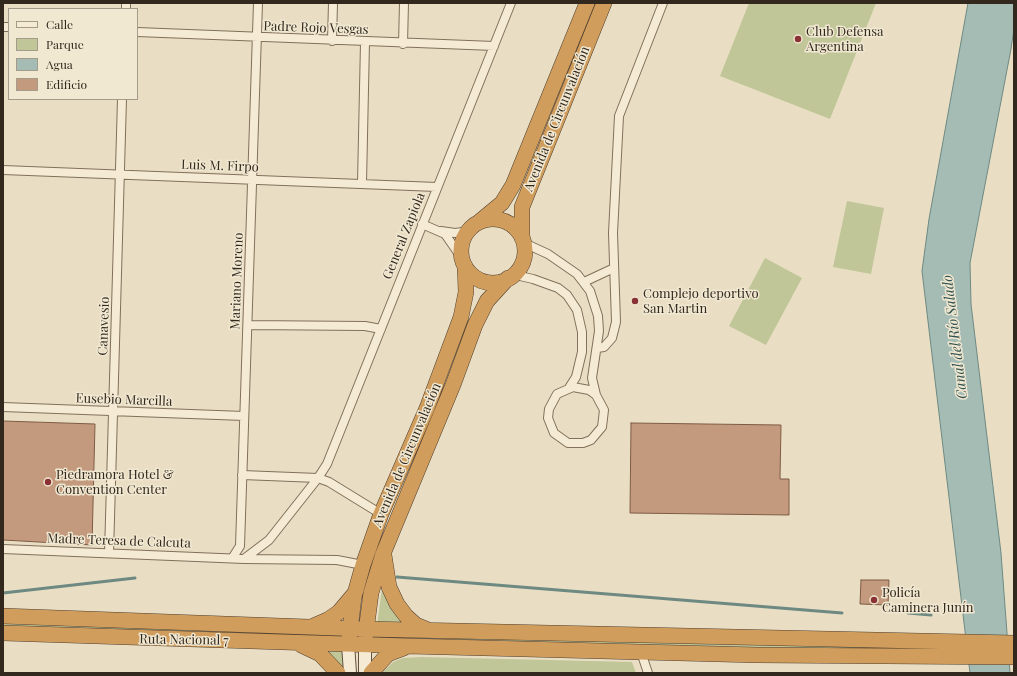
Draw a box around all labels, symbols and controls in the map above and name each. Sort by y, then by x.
legend [8,8,138,100]
text: Calle [46,16,73,32]
street label: Padre Rojo Vesgas [263,18,369,38]
place label: Club Defensa Argentina [806,24,883,55]
marker: Club Defensa Argentina [793,34,803,44]
text: Parque [46,36,84,52]
street label: Avenida de Circunvalación [521,44,593,194]
text: Agua [46,56,73,72]
text: Edificio [46,76,87,92]
street label: Luis M. Firpo [181,157,259,175]
street label: General Zapiola [380,190,428,282]
street label: Mariano Moreno [228,232,246,330]
water label: Canal del Río Salado [939,274,971,400]
place label: Complejo deportivo San Martin [643,286,759,317]
street label: Canavesio [95,296,113,356]
marker: Complejo deportivo San Martin [630,296,640,306]
street label: Avenida de Circunvalación [370,381,444,529]
street label: Eusebio Marcilla [75,391,173,409]
place label: Piedramora Hotel & Convention Center [56,467,174,498]
marker: Piedramora Hotel & Convention Center [43,477,53,487]
street label: Madre Teresa de Calcuta [47,531,191,551]
place label: Policía Caminera Junín [882,585,974,616]
marker: Policía Caminera Junín [869,595,879,605]
street label: Ruta Nacional 7 [139,631,229,649]

